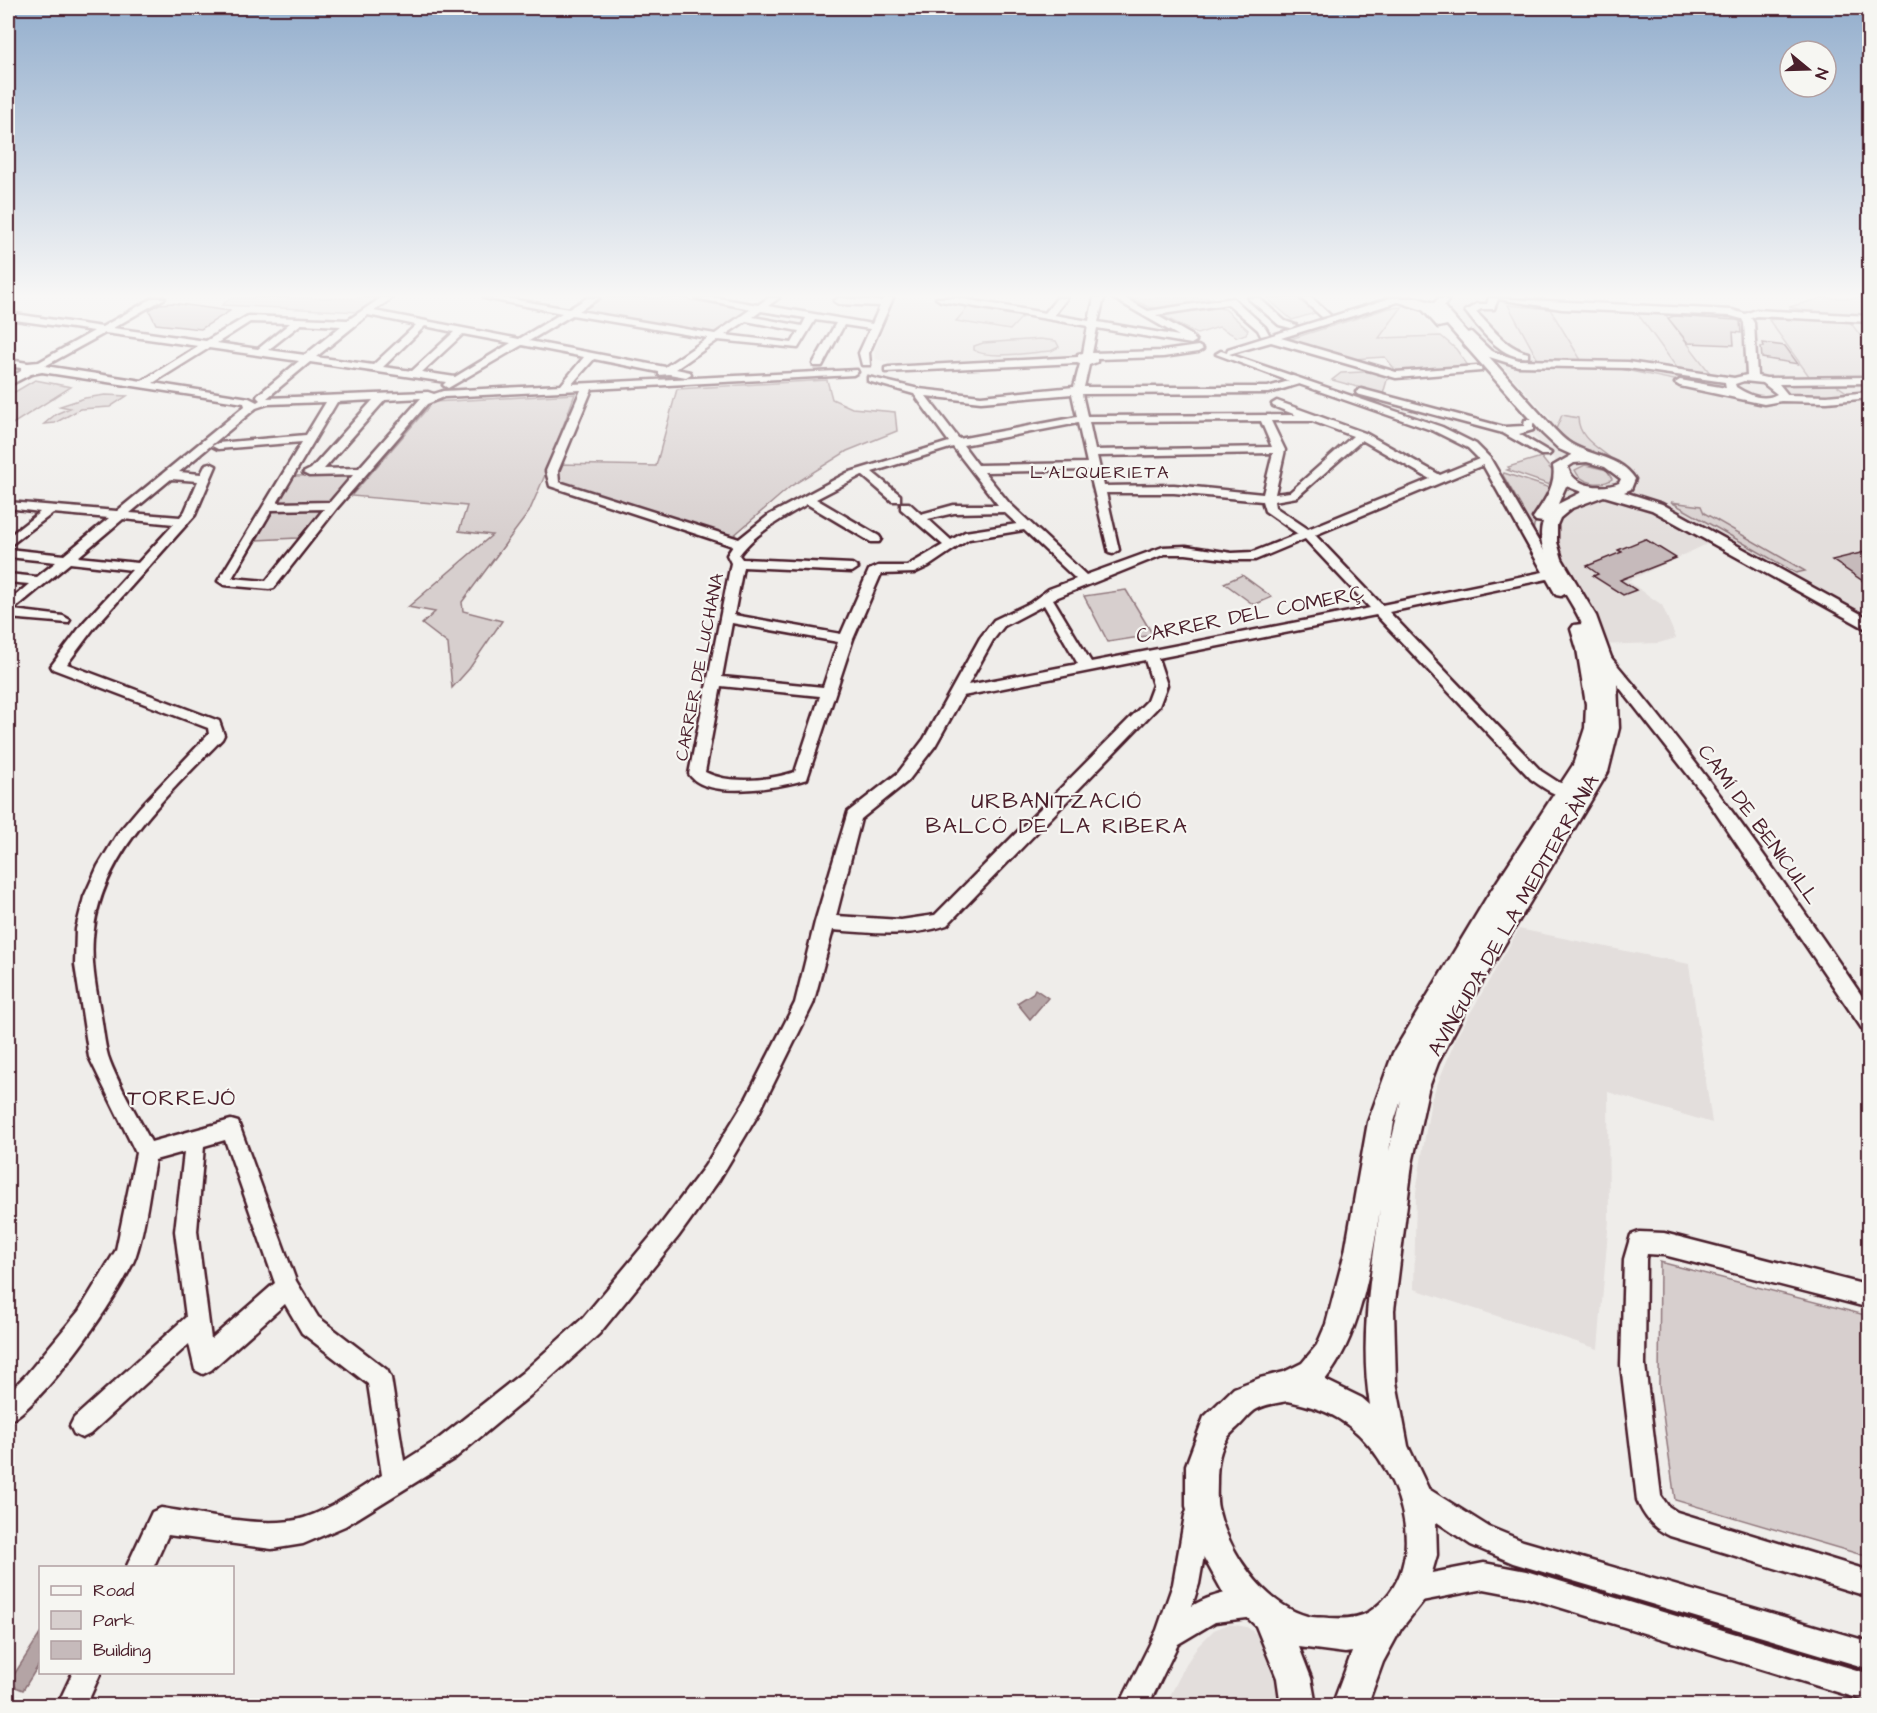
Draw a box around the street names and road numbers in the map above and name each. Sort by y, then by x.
street label: CARRER DE LUCHANA [669,571,730,763]
street label: CARRER DEL COMERÇ [1134,578,1367,651]
street label: CAMÍ DE BENICULL [1691,738,1827,911]
street label: AVINGUDA DE LA MEDITERRÀNIA [1421,769,1606,1061]

